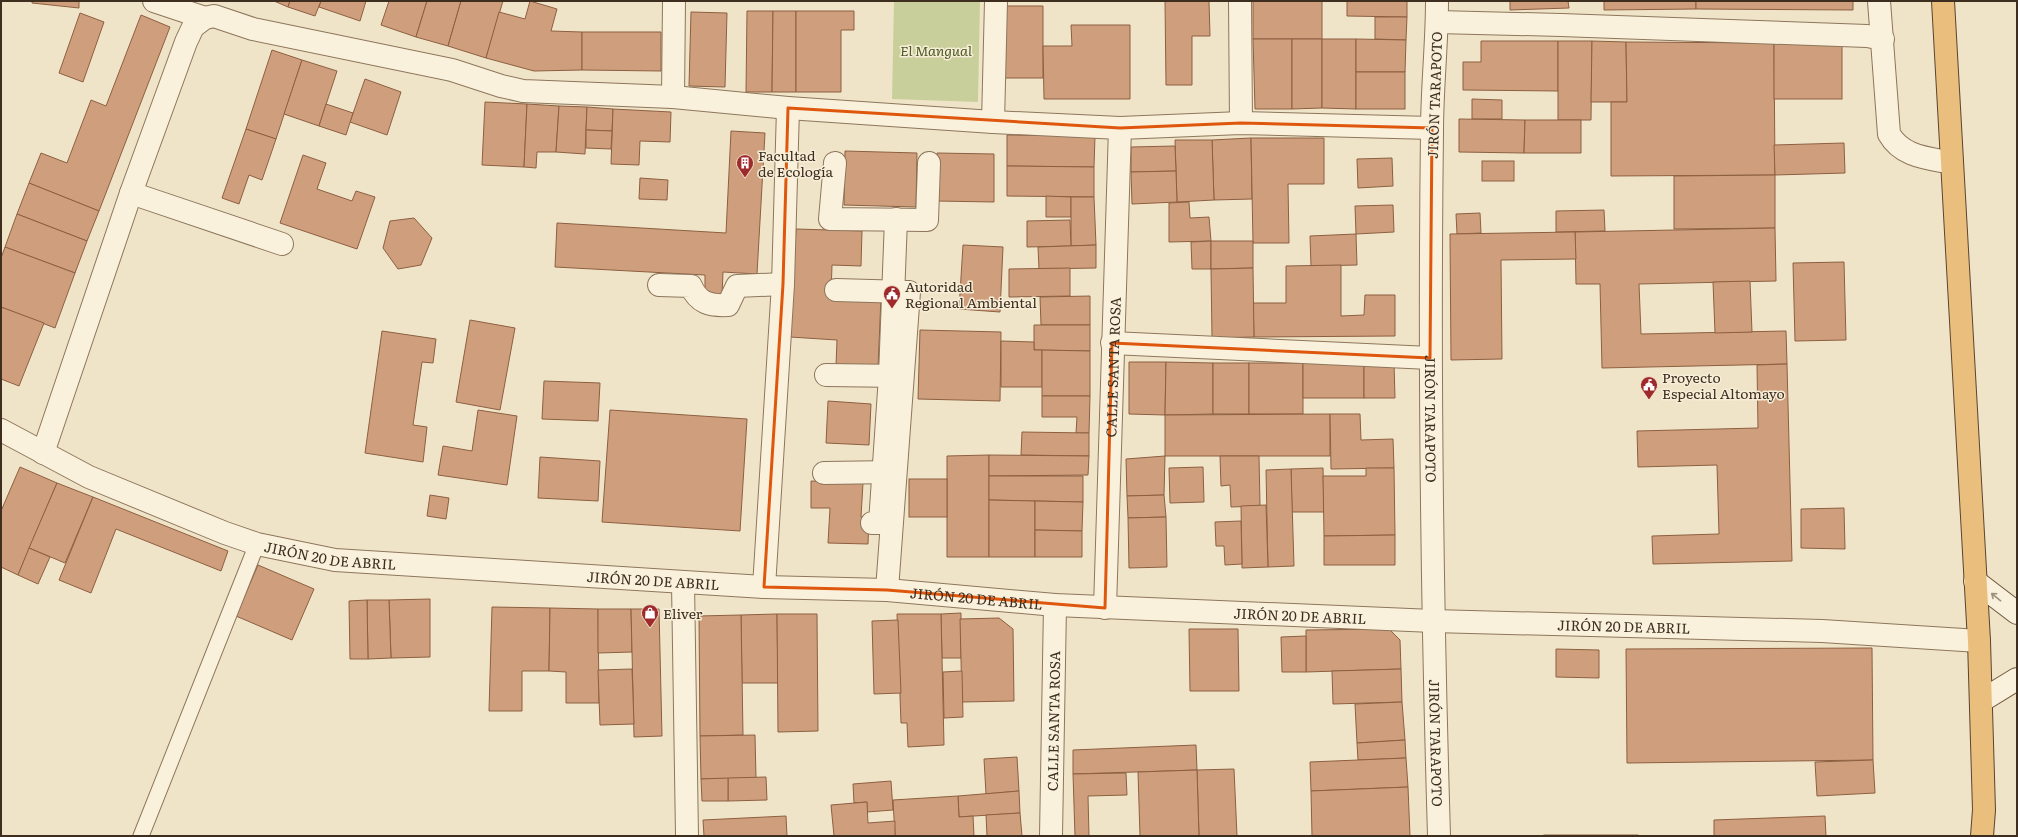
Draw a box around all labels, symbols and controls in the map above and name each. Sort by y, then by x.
street label: JIRÓN TARAPOTO [1422,31,1446,159]
park label: El Mangual [900,40,972,60]
place label: Facultad de Ecología [758,145,834,181]
building icon: Facultad de Ecología [735,153,755,178]
place label: Autoridad Regional Ambiental [905,276,1037,312]
public building icon: Autoridad Regional Ambiental [882,284,902,309]
street label: CALLE SANTA ROSA [1100,296,1125,438]
street label: JIRÓN TARAPOTO [1421,355,1442,483]
place label: Proyecto Especial Altomayo [1662,367,1785,403]
public building icon: Proyecto Especial Altomayo [1639,375,1659,400]
street label: JIRÓN 20 DE ABRIL [263,536,397,574]
street label: JIRÓN 20 DE ABRIL [586,566,720,594]
street label: JIRÓN 20 DE ABRIL [909,582,1044,614]
one-way arrow [1990,593,2001,602]
shop icon: Eliver [640,603,660,628]
place label: Eliver [663,603,703,623]
street label: JIRÓN 20 DE ABRIL [1233,603,1367,628]
street label: JIRÓN 20 DE ABRIL [1557,614,1691,638]
street label: CALLE SANTA ROSA [1042,650,1064,791]
street label: JIRÓN TARAPOTO [1425,679,1448,807]

